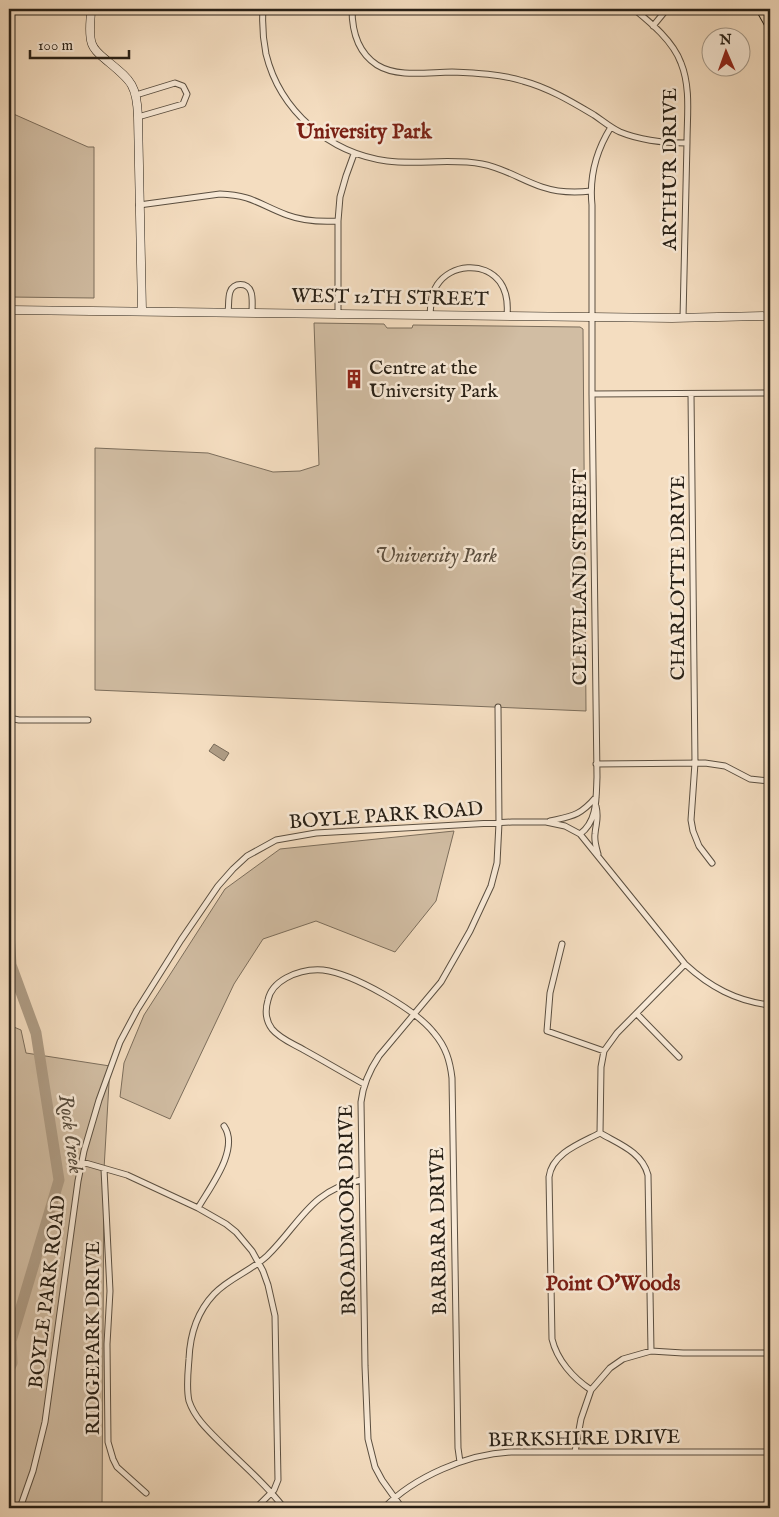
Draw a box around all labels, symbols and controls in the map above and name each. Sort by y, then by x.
scale bar [30,28,129,60]
north arrow [702,28,752,78]
text: N [718,31,732,49]
text: 100 m [38,36,74,55]
street label: ARTHUR DRIVE [658,87,683,251]
district label: University Park [295,119,433,146]
street label: WEST 12TH STREET [291,284,489,312]
place label: Centre at the University Park [369,356,498,404]
building icon: Centre at the University Park [343,368,365,390]
street label: CLEVELAND STREET [568,468,593,685]
street label: CHARLOTTE DRIVE [666,475,691,681]
park label: University Park [375,544,497,569]
street label: BOYLE PARK ROAD [288,797,484,835]
water label: Rock Creek [51,1093,89,1176]
street label: BROADMOOR DRIVE [334,1104,362,1316]
street label: BARBARA DRIVE [425,1147,453,1315]
street label: BOYLE PARK ROAD [24,1194,72,1390]
street label: RIDGEPARK DRIVE [81,1241,106,1435]
district label: Point O'Woods [546,1271,680,1298]
street label: BERKSHIRE DRIVE [488,1425,681,1453]

